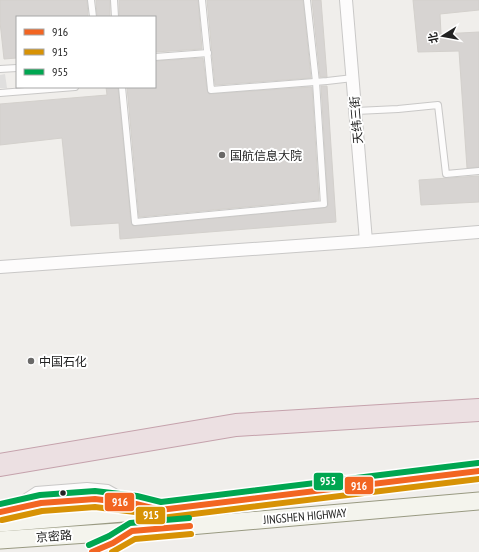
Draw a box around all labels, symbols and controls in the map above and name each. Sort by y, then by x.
legend [16,16,156,88]
north arrow [423,16,463,56]
text: 916 [52,24,68,39]
text: 北 [425,31,441,45]
text: 915 [52,44,68,59]
text: 955 [52,64,68,79]
street label: 天纬三街 [346,95,366,145]
place label: 国航信息大院 [230,148,302,163]
marker: 国航信息大院 [217,150,227,160]
place label: 中国石化 [39,354,87,369]
marker: 中国石化 [26,356,36,366]
line badge: 955 [313,472,344,491]
text: 955 [320,474,336,488]
line badge: 916 [344,476,374,495]
text: 916 [351,479,367,493]
unlabelled marker [58,488,68,498]
line badge: 916 [104,492,135,512]
text: 916 [112,495,128,509]
street label: JINGSHEN HIGHWAY [262,505,348,527]
line badge: 915 [135,506,166,525]
text: 915 [143,508,159,522]
street label: 京密路 [36,527,72,545]

